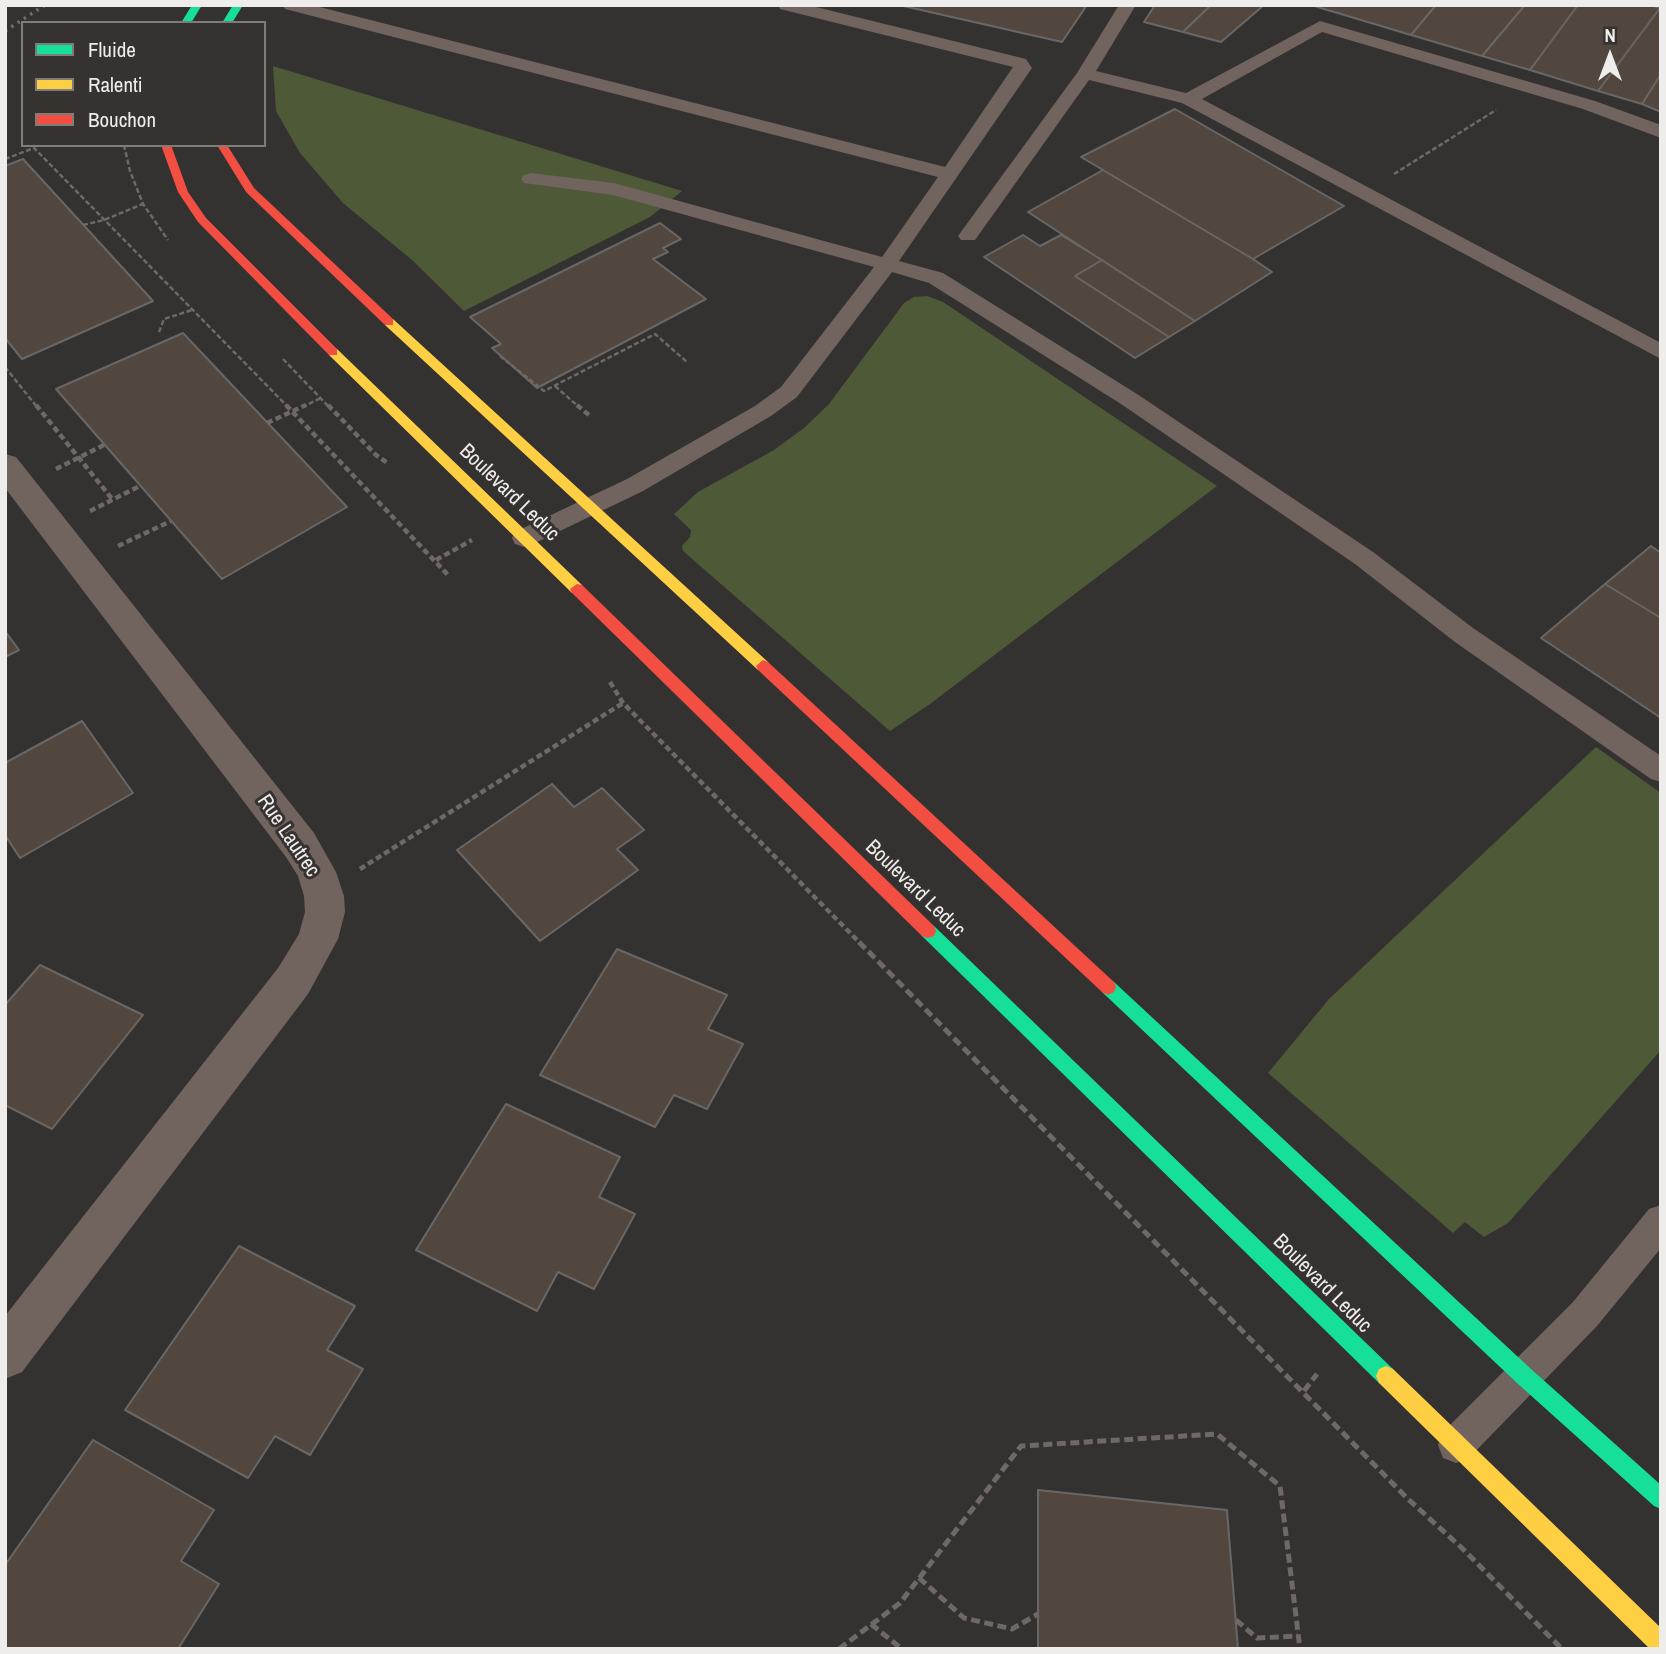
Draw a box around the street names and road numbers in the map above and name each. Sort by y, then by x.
street label: Boulevard Leduc [454,439,564,547]
street label: Rue Lautrec [251,790,325,882]
street label: Boulevard Leduc [860,835,970,943]
street label: Boulevard Leduc [1267,1229,1377,1339]

